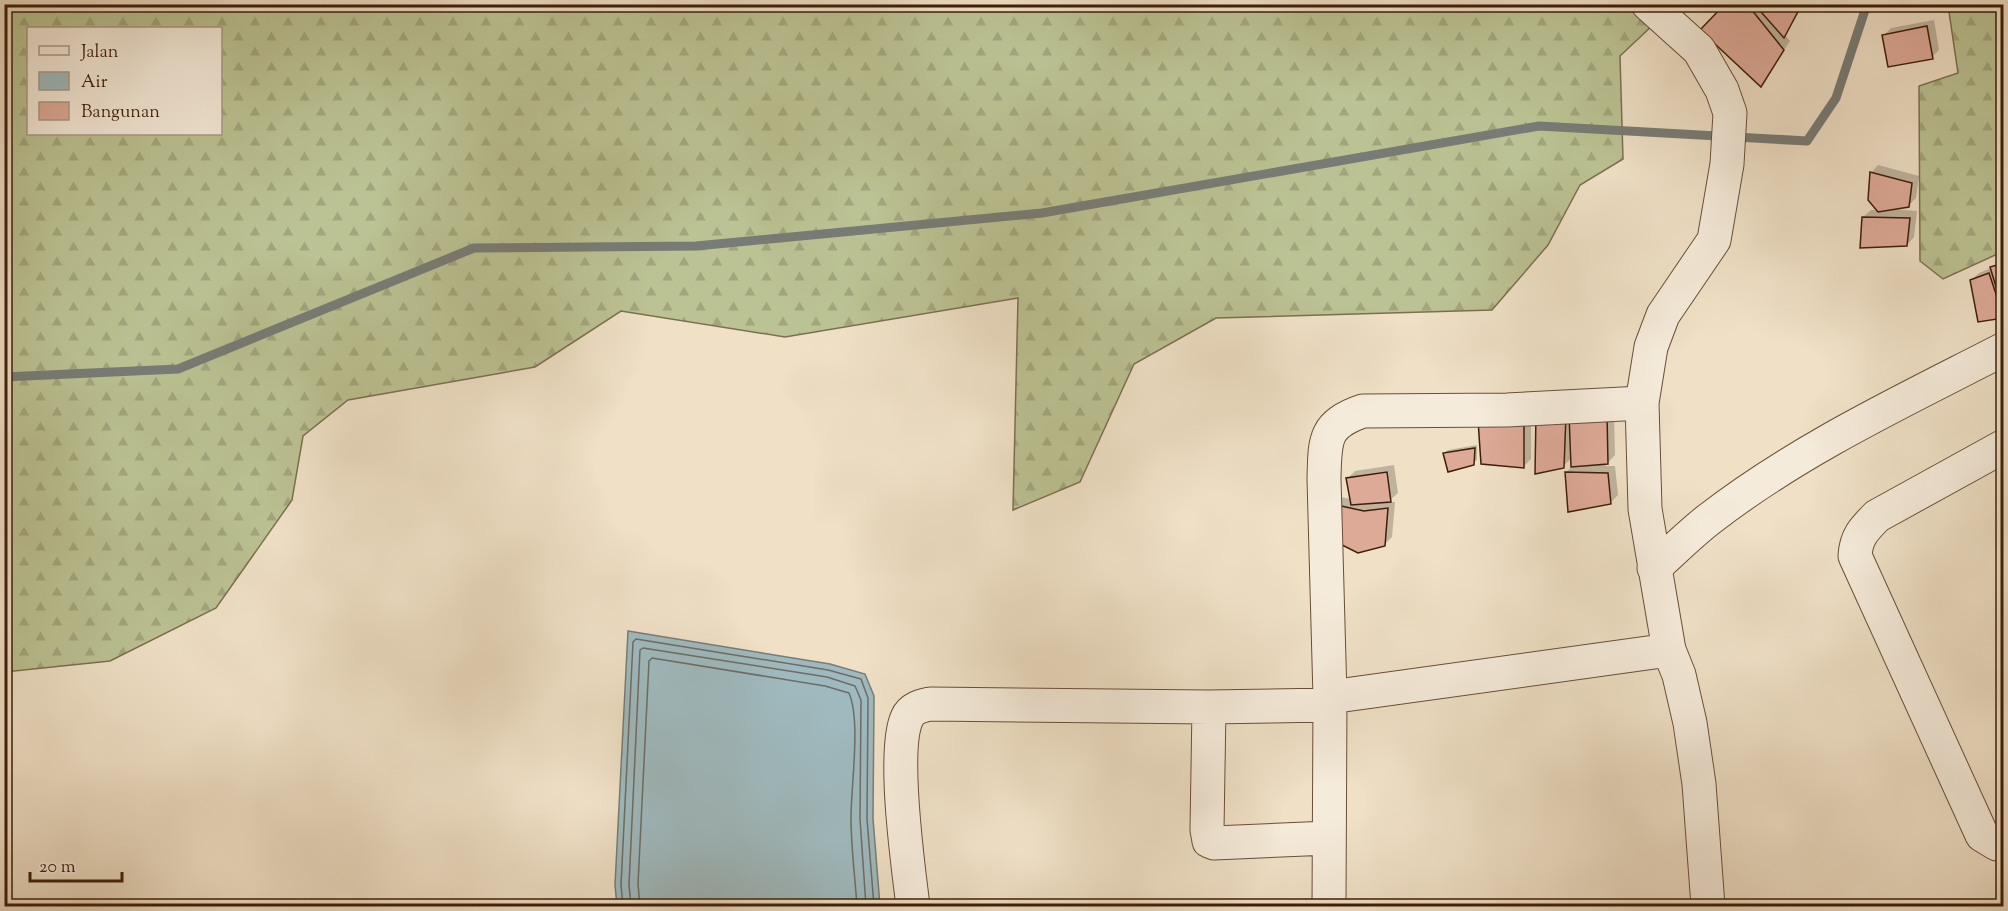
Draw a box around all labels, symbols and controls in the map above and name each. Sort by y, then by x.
legend [27,27,222,135]
text: Jalan [80,40,119,66]
text: Air [81,70,108,96]
text: Bangunan [81,100,160,126]
scale bar [30,845,122,883]
text: 20 m [39,855,76,881]

